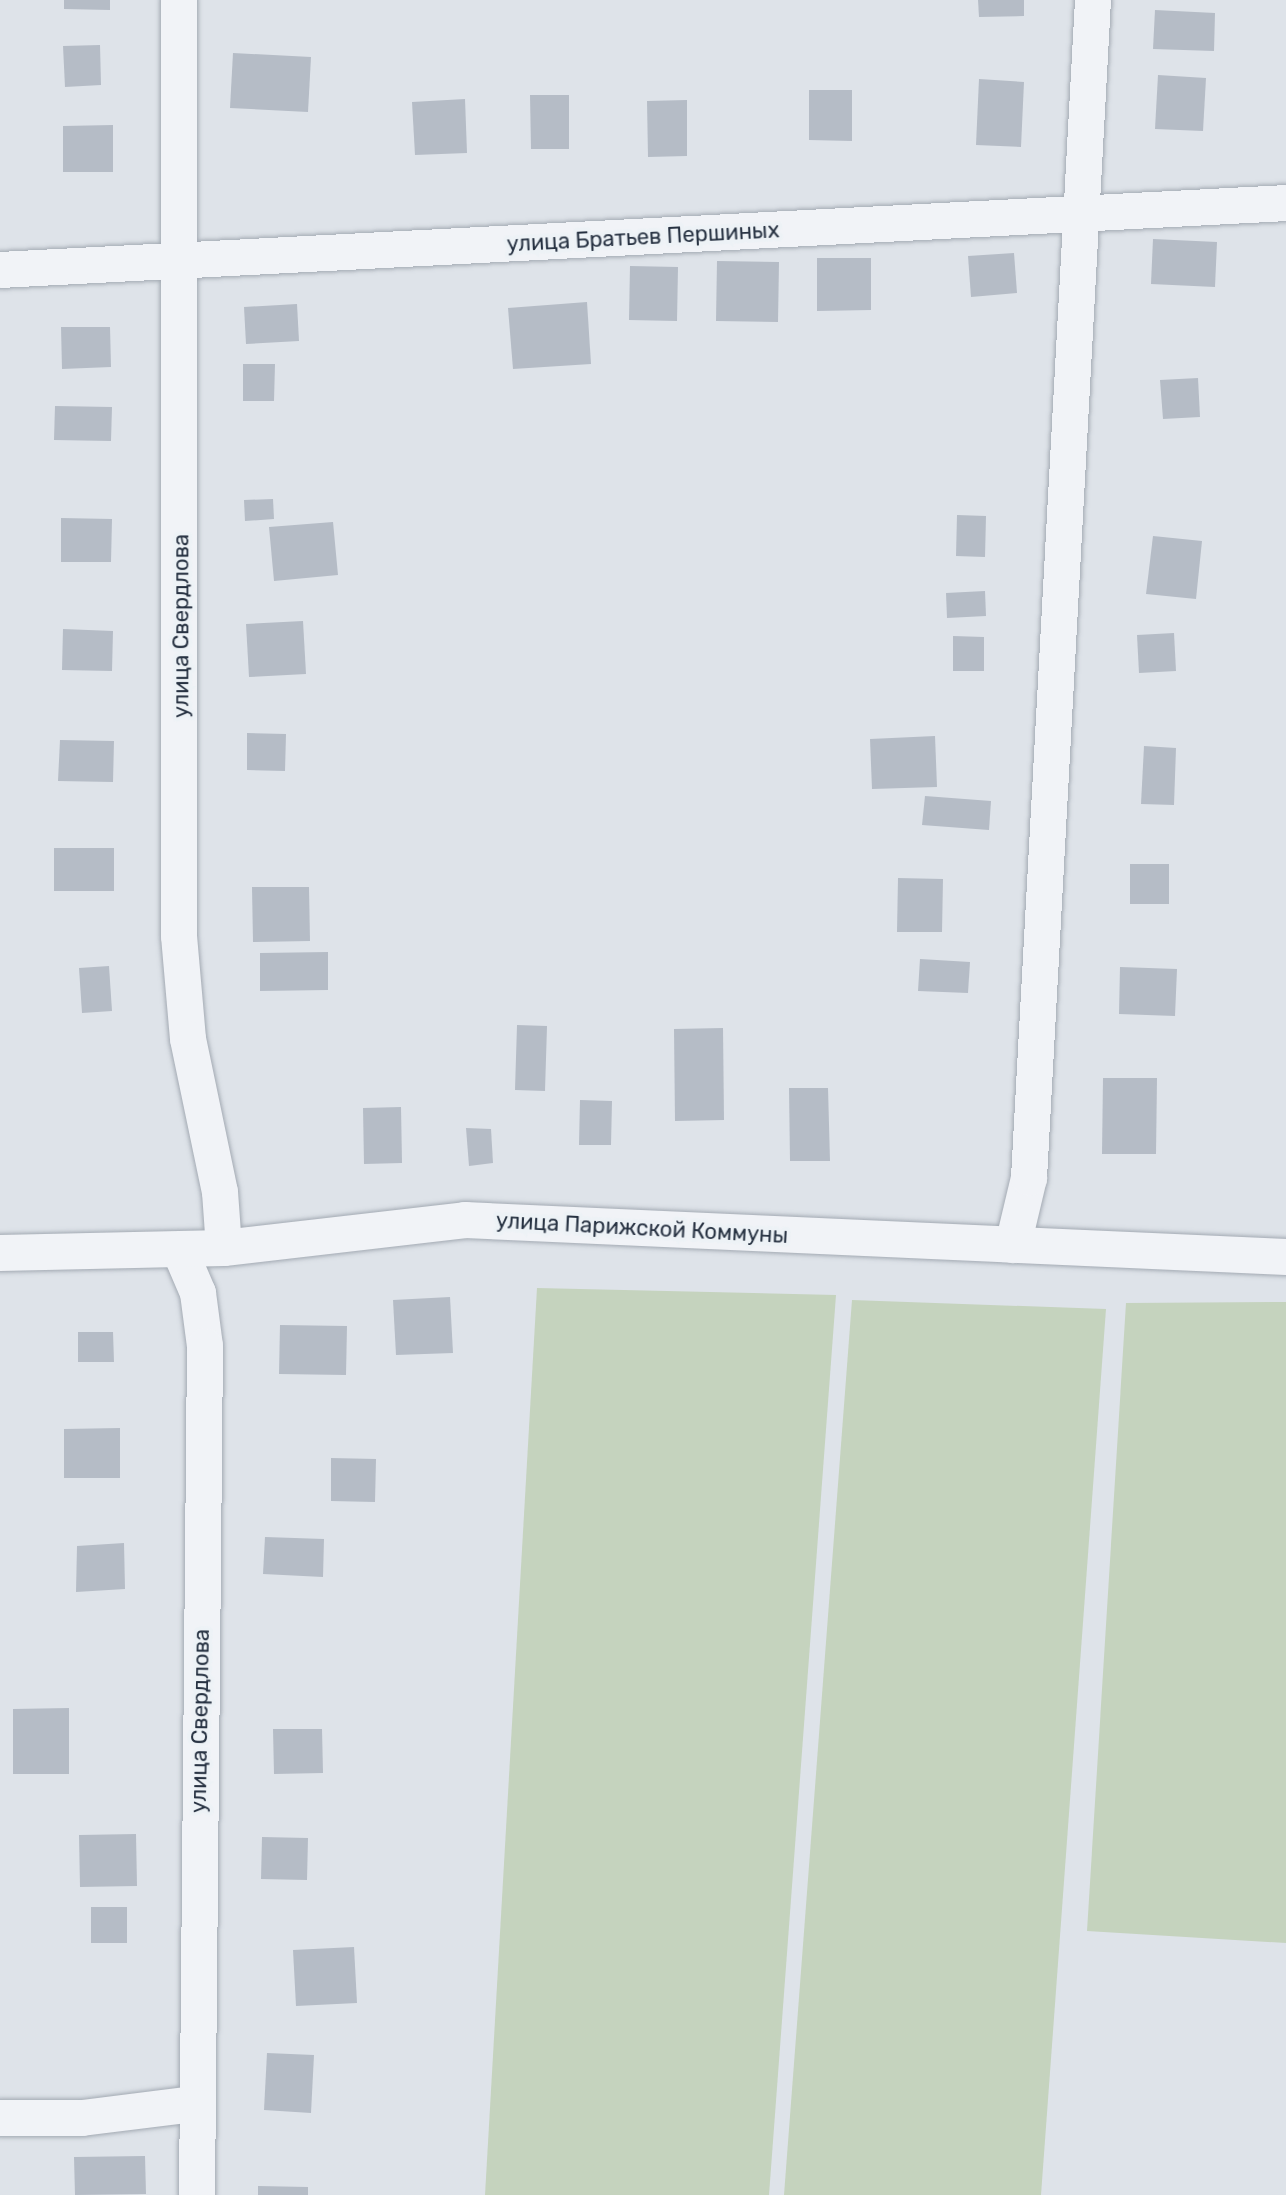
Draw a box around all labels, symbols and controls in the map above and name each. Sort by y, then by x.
street label: улица Братьев Першиных [506,217,780,257]
street label: улица Свердлова [168,534,194,718]
street label: улица Парижской Коммуны [495,1207,789,1249]
street label: улица Свердлова [185,1629,215,1813]

